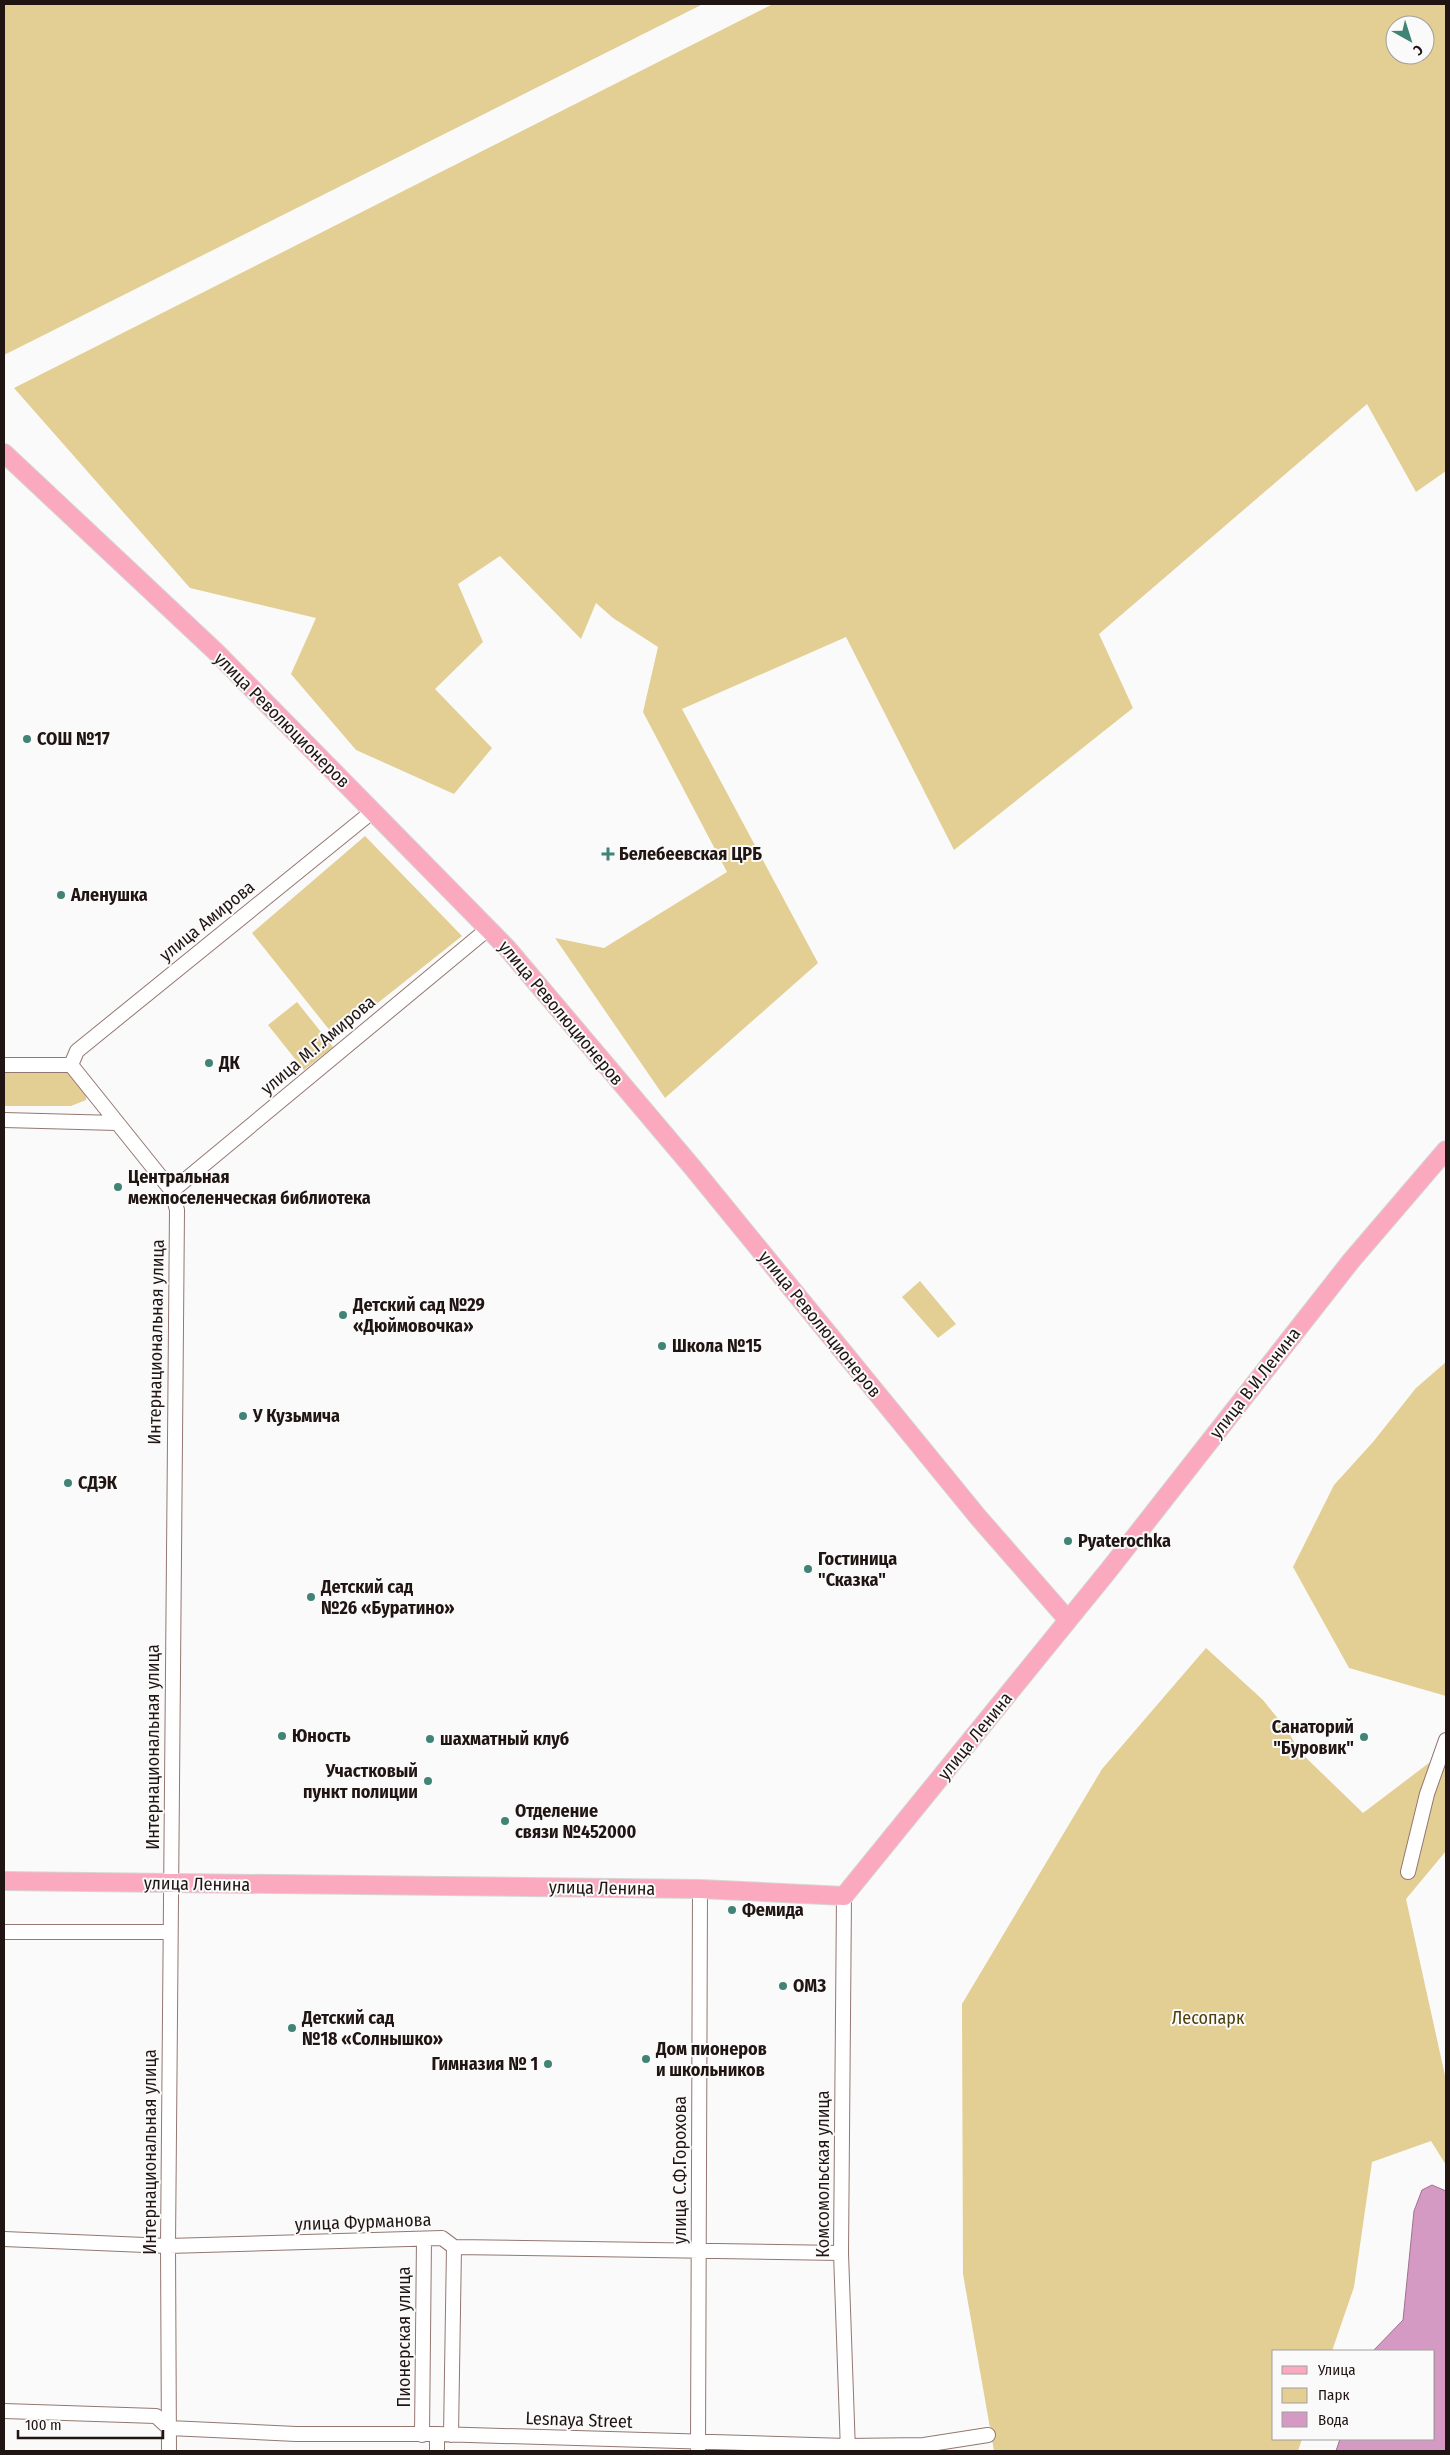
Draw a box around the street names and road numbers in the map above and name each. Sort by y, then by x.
street label: улица Революционеров [210,648,354,792]
street label: улица Амирова [155,876,259,966]
street label: улица Революционеров [494,936,628,1090]
street label: улица М.Г.Амирова [256,991,380,1099]
street label: Интернациональная улица [143,1239,169,1445]
street label: улица Революционеров [754,1246,886,1402]
street label: улица В.И.Ленина [1205,1323,1305,1443]
street label: Интернациональная улица [142,1644,164,1850]
street label: улица Ленина [933,1688,1017,1784]
street label: улица Ленина [144,1872,251,1896]
street label: улица Ленина [549,1876,656,1900]
street label: Интернациональная улица [139,2049,161,2255]
street label: Комсомольская улица [812,2090,834,2258]
street label: улица С.Ф.Горохова [669,2096,691,2244]
street label: улица Фурманова [294,2209,432,2235]
street label: Пионерская улица [393,2266,415,2408]
street label: Lesnaya Street [525,2407,633,2433]

